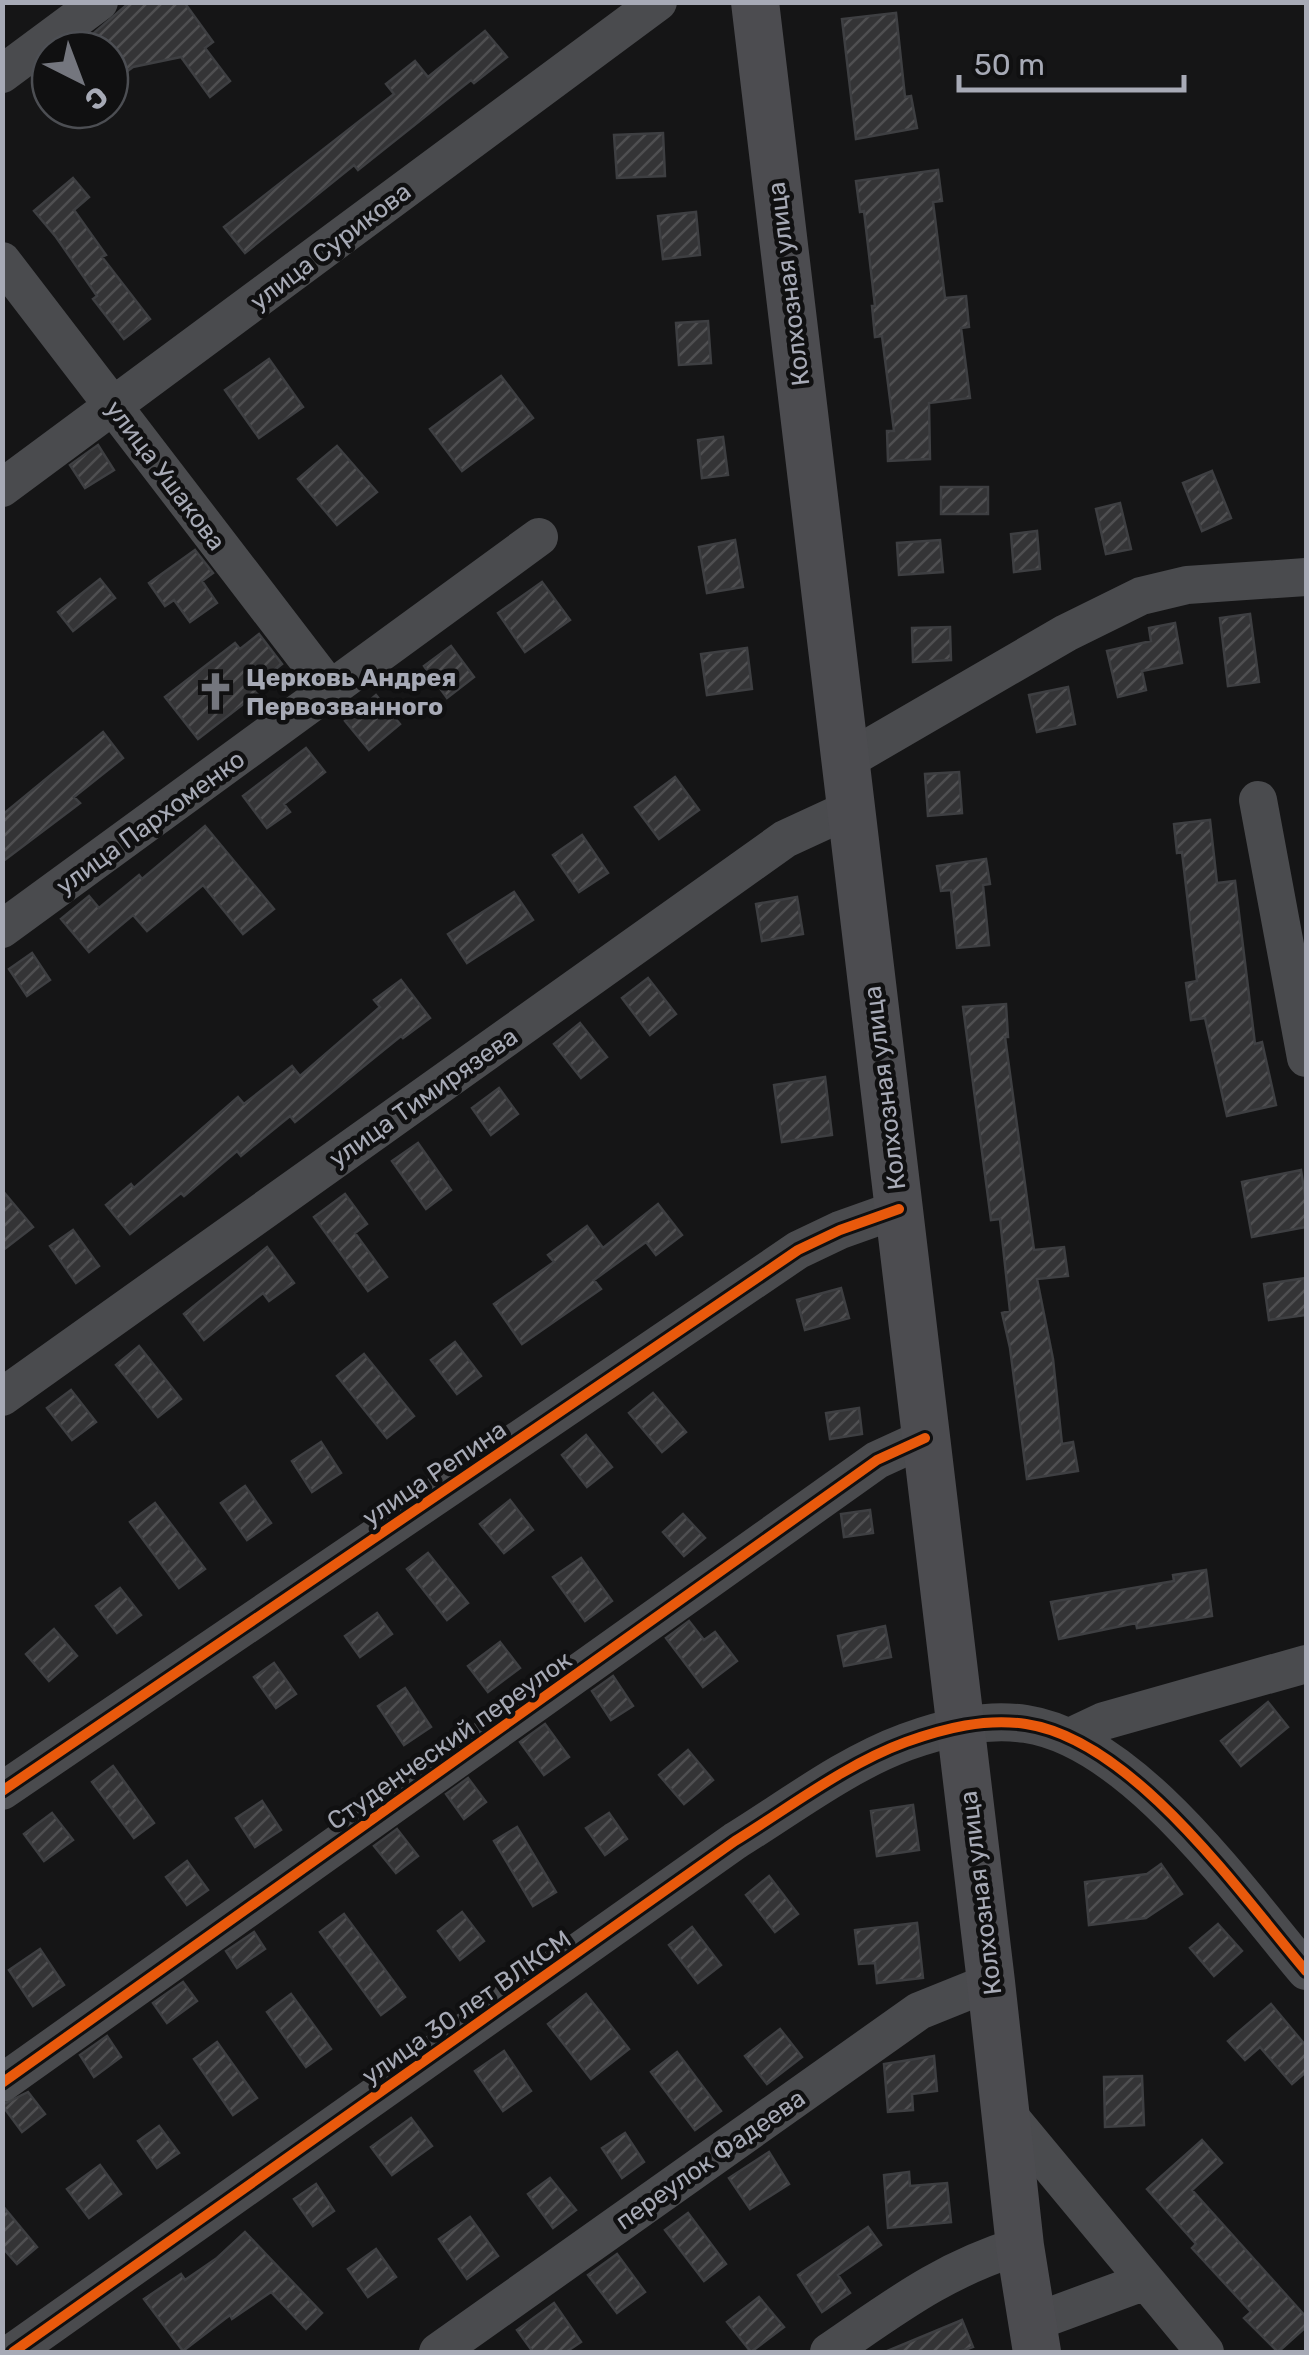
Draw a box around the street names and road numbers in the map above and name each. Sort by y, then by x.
street label: улица Сурикова [244,177,416,316]
street label: Колхозная улица [762,180,815,388]
street label: улица Ушакова [100,395,231,556]
street label: улица Пархоменко [50,744,250,901]
street label: Колхозная улица [858,984,911,1192]
street label: улица Тимирязева [324,1022,523,1173]
street label: улица Репина [357,1415,512,1532]
street label: Студенческий переулок [322,1645,577,1836]
street label: Колхозная улица [954,1789,1007,1997]
street label: улица 30 лет ВЛКСМ [356,1924,576,2091]
street label: переулок Фадеева [610,2083,811,2236]

